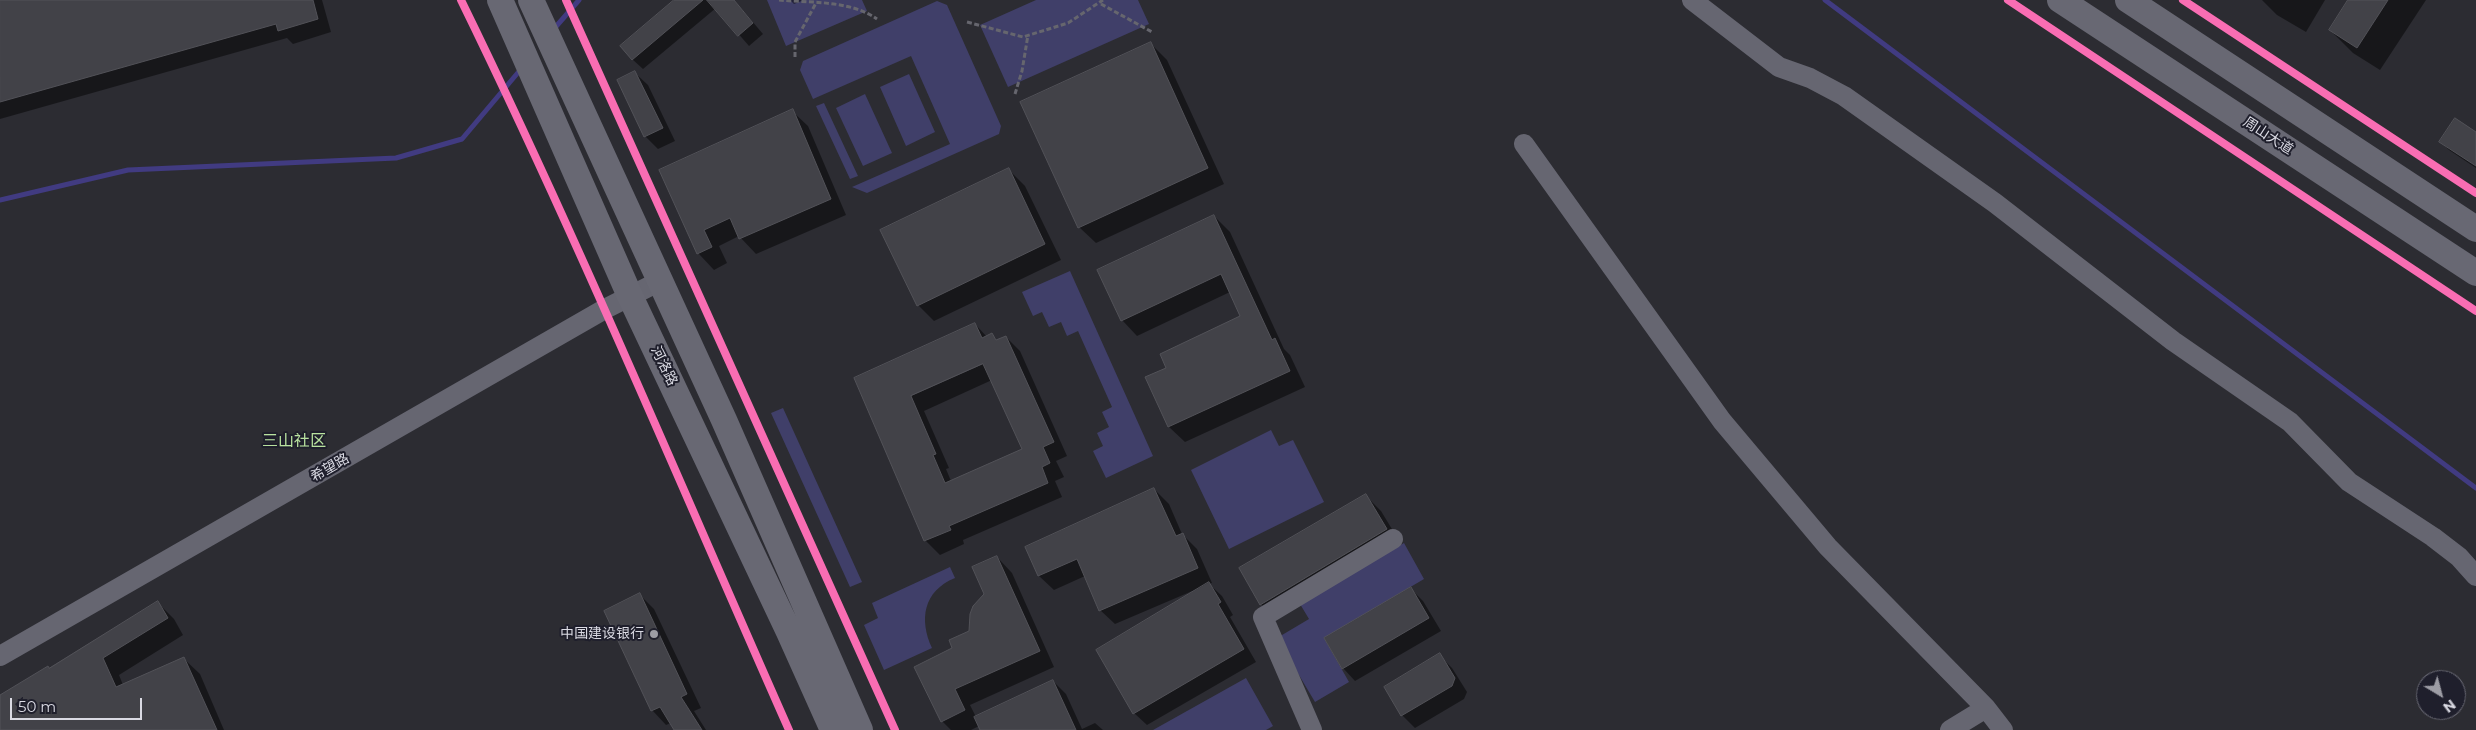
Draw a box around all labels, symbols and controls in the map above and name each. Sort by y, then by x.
street label: 周山大道 [2240,114,2296,158]
street label: 河洛路 [647,343,681,389]
district label: 三山社区 [262,431,326,451]
street label: 希望路 [308,450,352,486]
place label: 中国建设银行 [560,626,644,642]
marker: 中国建设银行 [648,628,660,640]
north arrow [2416,670,2466,720]
scale bar [12,688,145,720]
text: N [2439,696,2459,717]
text: 50 m [18,697,56,716]

